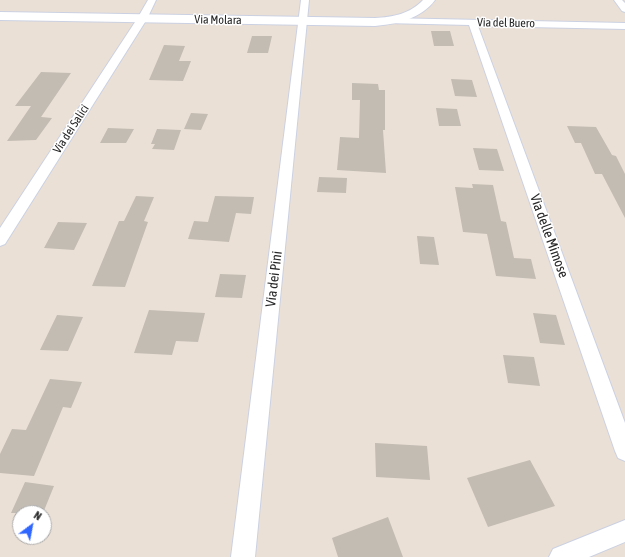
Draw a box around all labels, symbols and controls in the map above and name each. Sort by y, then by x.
street label: Via Molara [194,12,242,28]
street label: Via del Buero [477,15,535,31]
street label: Via dei Salici [50,102,92,156]
street label: Via delle Mimose [526,192,572,280]
street label: Via dei Pini [262,250,286,308]
north arrow [12,505,52,545]
text: N [32,509,44,522]

